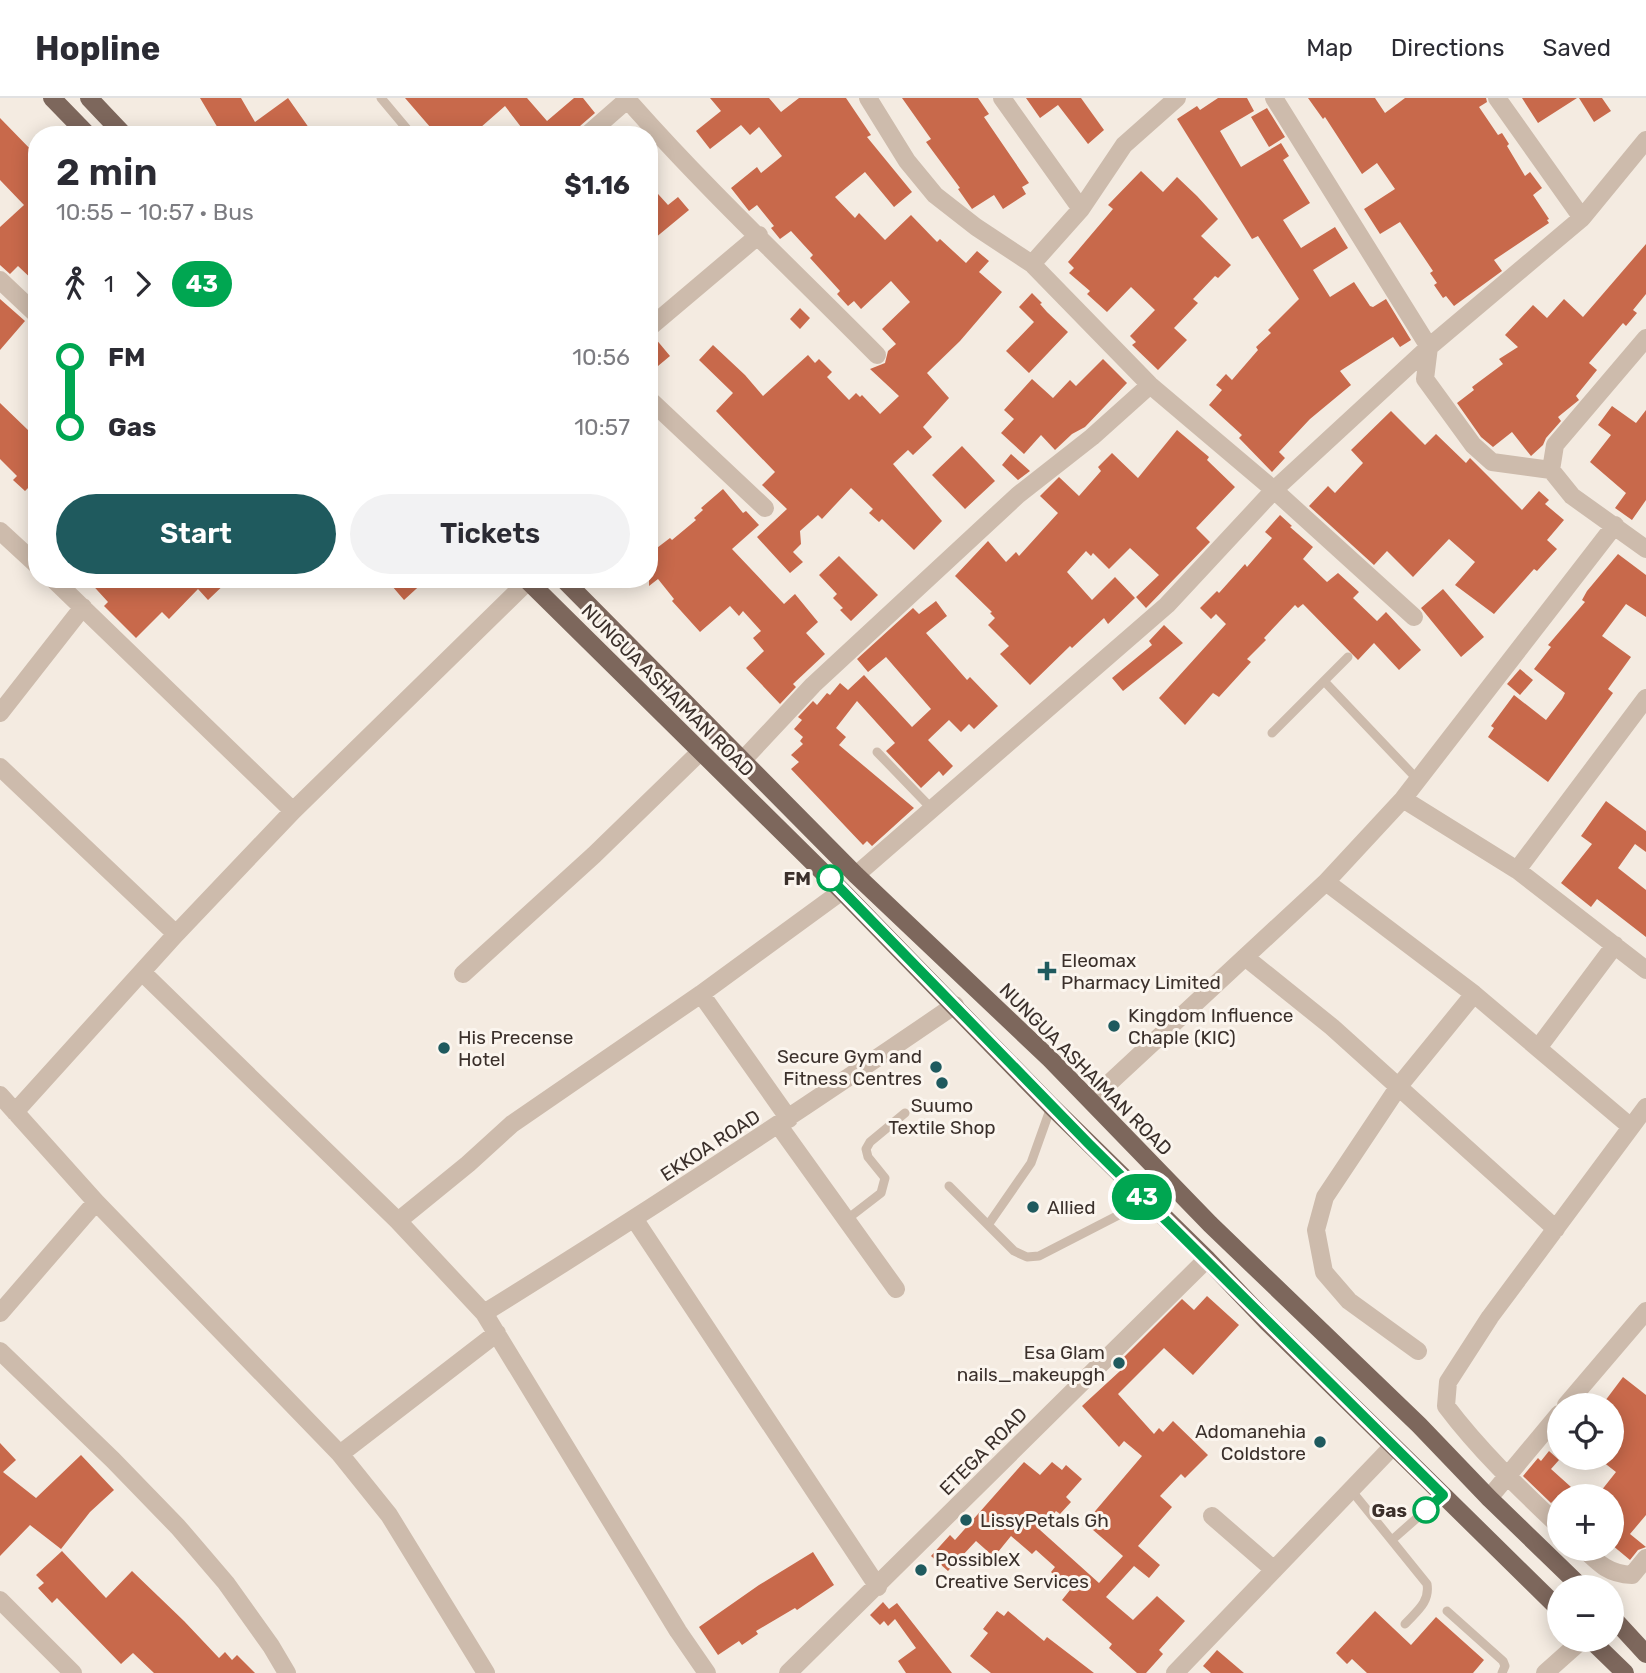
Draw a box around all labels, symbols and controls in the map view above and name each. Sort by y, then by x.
text: Hopline [35,29,160,68]
text: Map [1306,34,1353,62]
text: Directions [1391,34,1504,62]
text: Saved [1542,34,1611,62]
text: 2 min [56,149,158,195]
text: $1.16 [564,170,630,201]
text: 10:55 – 10:57 · Bus [56,198,254,226]
icon: walk [56,265,94,303]
icon: forward [124,265,162,303]
text: 1 [104,270,114,298]
text: 43 [186,270,218,298]
text: FM [108,342,146,373]
text: 10:56 [572,343,630,371]
text: Gas [108,412,156,443]
text: 10:57 [574,413,630,441]
button: Start [56,494,336,574]
button: Tickets [350,494,630,574]
street label: NUNGUA ASHAIMAN ROAD [577,599,759,781]
marker: FM [817,865,843,891]
place label: FM [784,867,811,890]
place label: Eleomax Pharmacy Limited [1061,949,1221,994]
marker: Eleomax Pharmacy Limited [1039,963,1055,979]
street label: NUNGUA ASHAIMAN ROAD [995,978,1177,1160]
place label: Kingdom Influence Chaple (KIC) [1128,1004,1293,1049]
marker: Kingdom Influence Chaple (KIC) [1106,1018,1122,1034]
place label: His Precense Hotel [458,1026,573,1071]
marker: His Precense Hotel [436,1040,452,1056]
place label: Secure Gym and Fitness Centres [777,1045,922,1090]
marker: Secure Gym and Fitness Centres [928,1059,944,1075]
marker: Suumo Textile Shop [934,1075,950,1091]
place label: Suumo Textile Shop [888,1094,996,1139]
street label: EKKOA ROAD [656,1105,764,1186]
line badge: 43 [1110,1174,1174,1220]
text: 43 [1126,1183,1158,1211]
place label: Allied [1047,1196,1096,1219]
marker: Allied [1025,1199,1041,1215]
place label: Esa Glam nails_makeupgh [957,1341,1105,1386]
marker: Esa Glam nails_makeupgh [1111,1355,1127,1371]
map controls [1547,1393,1624,1652]
button: locate [1547,1393,1624,1470]
street label: ETEGA ROAD [935,1403,1032,1500]
place label: Adomanehia Coldstore [1195,1420,1306,1465]
marker: Adomanehia Coldstore [1312,1434,1328,1450]
button: + [1547,1484,1624,1561]
marker: Gas [1413,1497,1439,1523]
place label: Gas [1372,1499,1407,1522]
place label: LissyPetals Gh [980,1509,1109,1532]
marker: LissyPetals Gh [958,1512,974,1528]
place label: PossibleX Creative Services [935,1548,1089,1593]
marker: PossibleX Creative Services [913,1562,929,1578]
button: − [1547,1575,1624,1652]

